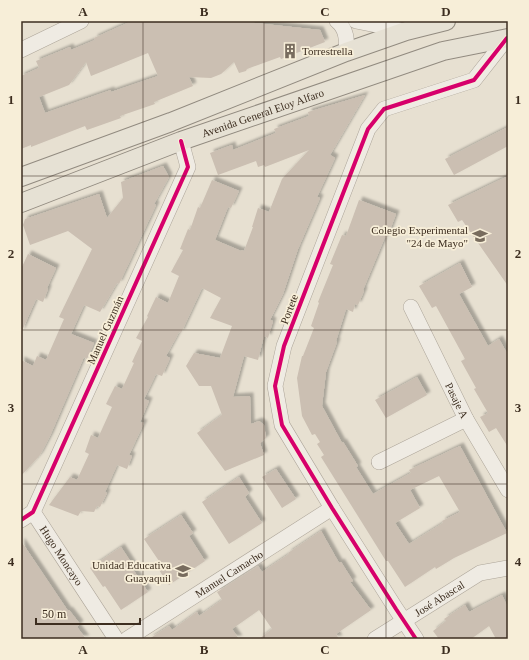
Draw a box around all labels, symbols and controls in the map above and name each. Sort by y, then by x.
text: A [78,4,88,19]
text: B [200,4,209,19]
text: C [320,4,330,19]
text: D [441,4,451,19]
building icon: Torrestrella [281,42,299,60]
place label: Torrestrella [302,45,353,57]
street label: Avenida General Eloy Alfaro [200,86,326,139]
text: 1 [8,92,14,107]
text: 1 [515,92,521,107]
place label: Colegio Experimental "24 de Mayo" [371,224,468,249]
school or university icon: Colegio Experimental "24 de Mayo" [471,227,489,245]
text: 2 [8,246,14,261]
text: 2 [515,246,521,261]
street label: Portete [278,292,300,326]
street label: Manuel Guzmán [85,293,126,366]
street label: Pasaje A [443,381,471,420]
text: 3 [8,400,15,415]
text: 3 [515,400,522,415]
street label: Hugo Moncayo [38,523,86,588]
street label: Manuel Camacho [193,548,265,600]
text: 4 [8,554,15,569]
text: 4 [515,554,522,569]
place label: Unidad Educativa Guayaquil [92,559,171,584]
school or university icon: Unidad Educativa Guayaquil [174,562,192,580]
street label: José Abascal [412,578,466,619]
scale bar [36,600,140,626]
text: 50 m [42,607,67,621]
text: A [78,642,88,657]
text: B [200,642,209,657]
text: C [320,642,330,657]
text: D [441,642,451,657]

